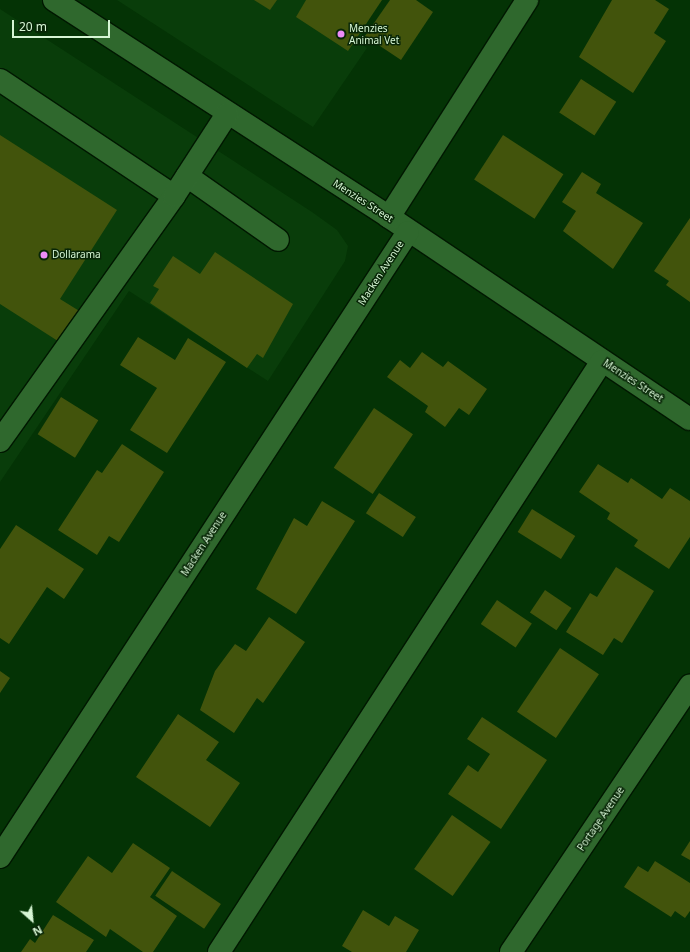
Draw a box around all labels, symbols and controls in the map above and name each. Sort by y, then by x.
scale bar [14,12,112,38]
text: 20 m [19,18,47,35]
place label: Menzies Animal Vet [349,22,399,46]
marker: Menzies Animal Vet [336,29,346,39]
street label: Menzies Street [331,177,395,225]
street label: Macken Avenue [356,239,406,307]
place label: Dollarama [52,249,101,261]
marker: Dollarama [39,250,49,260]
street label: Menzies Street [601,357,665,405]
street label: Macken Avenue [179,510,229,578]
street label: Portage Avenue [575,785,627,853]
north arrow [12,900,52,940]
text: N [30,922,45,940]

